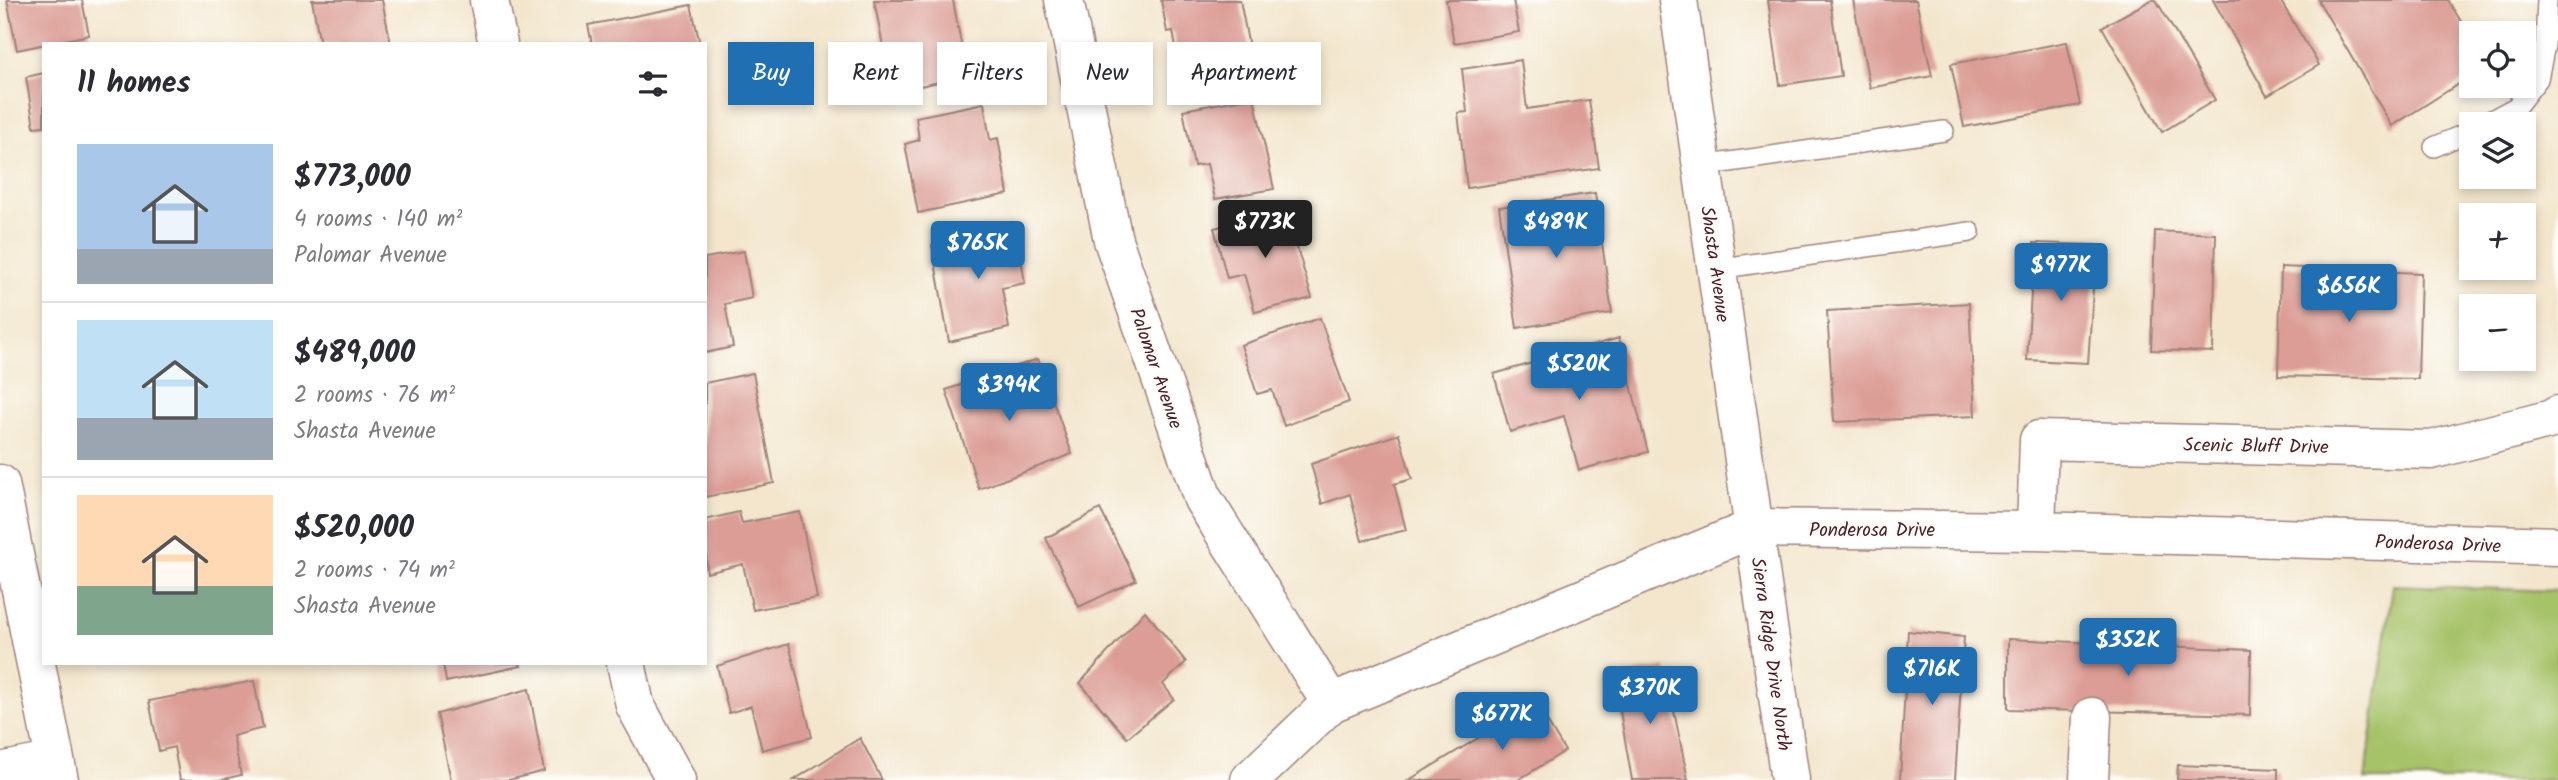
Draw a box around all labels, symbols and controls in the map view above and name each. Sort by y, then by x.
map controls [2459,21,2536,371]
button: locate [2459,21,2536,98]
chip: Buy [728,42,814,105]
chip: Rent [828,42,923,105]
chip: Filters [937,42,1047,105]
chip: New [1061,42,1153,105]
chip: Apartment [1167,42,1321,105]
text: 11 homes [77,60,190,108]
icon: filters [634,65,672,103]
button: layers [2459,112,2536,189]
text: $773,000 [294,154,411,202]
icon: home [133,172,217,256]
pin: $773K [1216,201,1314,260]
pin: $489K [1507,201,1605,260]
text: 4 rooms · 140 m² [294,202,462,238]
button: + [2459,203,2536,280]
street label: Shasta Avenue [1691,204,1737,325]
text: $773K [1234,205,1296,241]
text: $489K [1523,205,1589,241]
pin: $765K [929,222,1027,281]
text: $765K [947,226,1009,262]
text: Palomar Avenue [294,238,447,274]
pin: $977K [2012,244,2110,303]
text: $977K [2031,248,2091,284]
pin: $656K [2300,264,2398,324]
text: $656K [2317,269,2381,305]
button: − [2459,294,2536,371]
street label: Palomar Avenue [1120,304,1190,434]
text: $489,000 [294,330,415,378]
pin: $520K [1530,342,1628,402]
text: $520K [1547,347,1611,383]
icon: home [133,348,217,432]
pin: $394K [960,364,1058,423]
text: $394K [977,368,1041,404]
text: 2 rooms · 76 m² [294,378,455,414]
text: Shasta Avenue [294,414,436,450]
street label: Scenic Bluff Drive [2183,431,2329,463]
text: $520,000 [294,505,414,553]
street label: Ponderosa Drive [1809,516,1936,546]
icon: home [133,523,217,607]
street label: Ponderosa Drive [2374,528,2502,562]
text: 2 rooms · 74 m² [294,553,455,589]
street label: Sierra Ridge Drive North [1742,556,1798,753]
text: Shasta Avenue [294,589,436,625]
pin: $352K [2079,618,2177,678]
text: $352K [2095,623,2161,659]
pin: $716K [1883,648,1981,707]
text: $716K [1903,652,1961,688]
pin: $370K [1601,666,1699,726]
text: $370K [1619,671,1681,707]
pin: $677K [1453,692,1551,752]
text: $677K [1471,697,1533,733]

